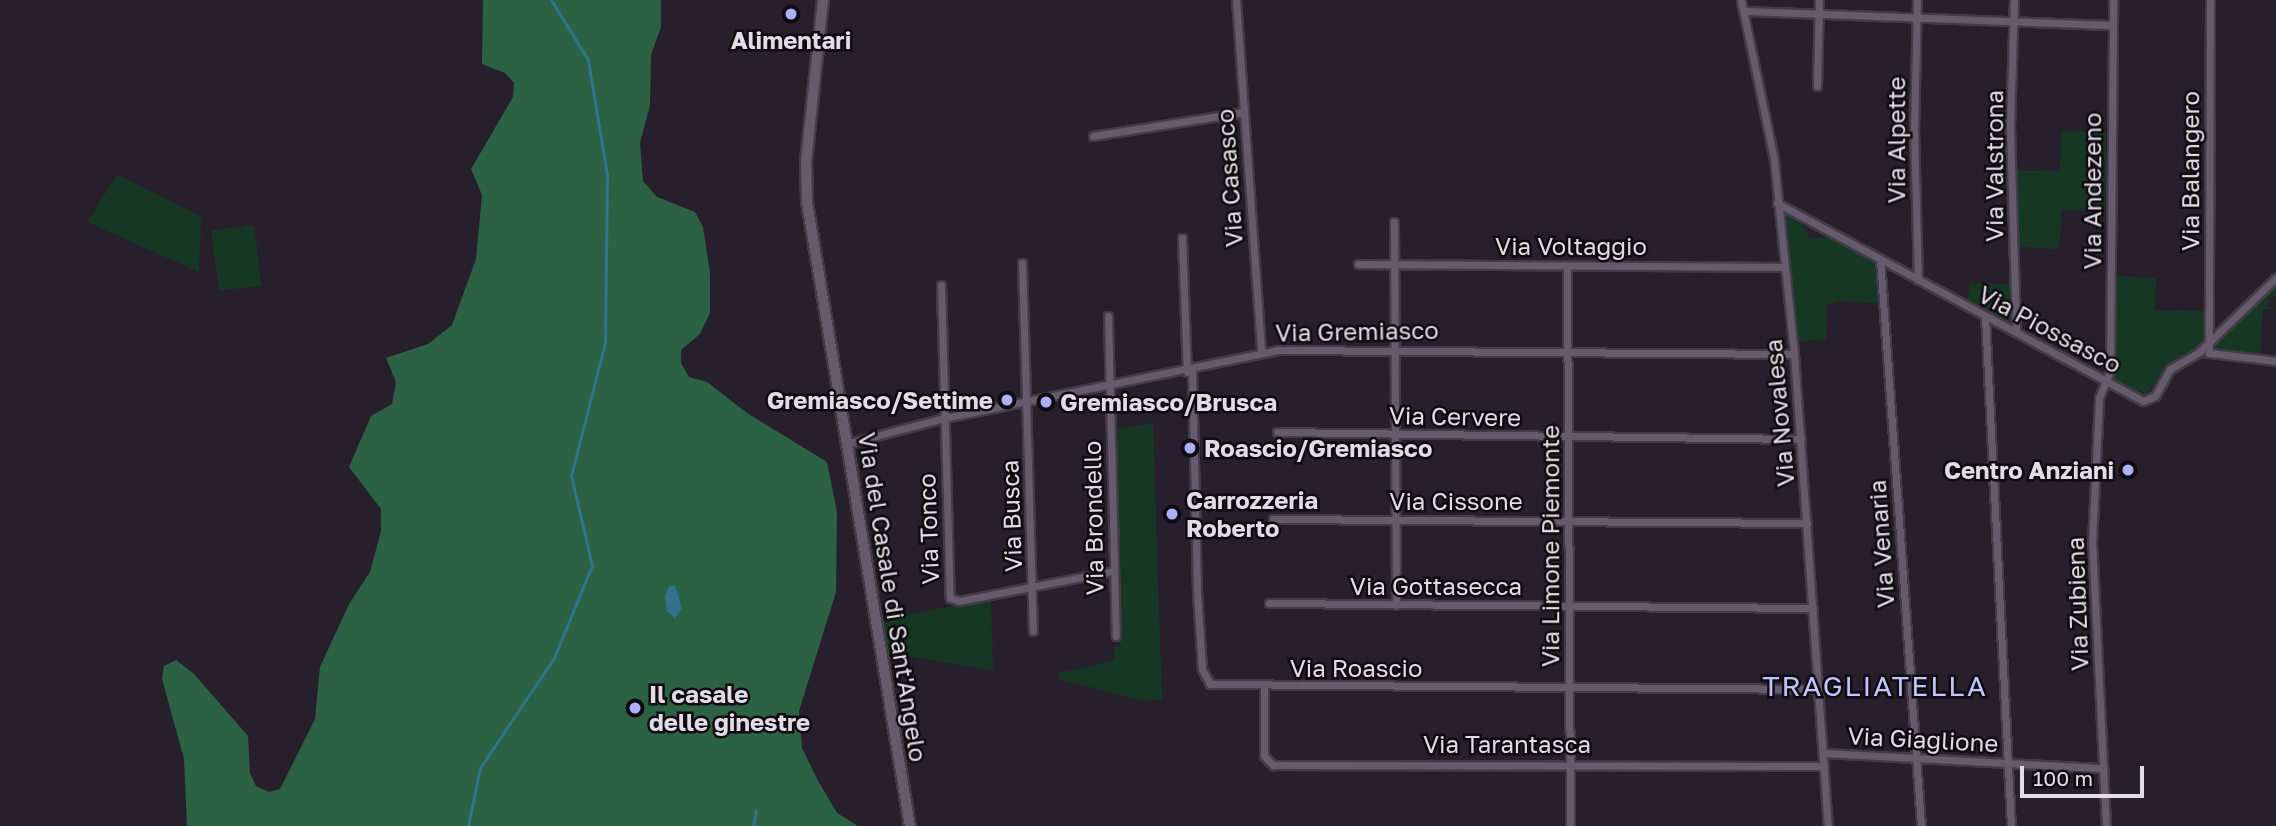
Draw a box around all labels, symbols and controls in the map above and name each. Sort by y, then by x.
marker: Alimentari [783,6,799,22]
place label: Alimentari [731,26,851,54]
street label: Via Alpette [1882,77,1910,203]
street label: Via Valstrona [1980,90,2008,242]
street label: Via Balangero [2176,91,2204,251]
street label: Via Casasco [1210,108,1248,248]
street label: Via Andezeno [2078,113,2106,269]
street label: Via Voltaggio [1495,232,1647,260]
street label: Via Piossasco [1974,279,2126,379]
street label: Via Gremiasco [1275,315,1439,347]
street label: Via Novalesa [1758,338,1800,488]
place label: Gremiasco/Settime [767,386,993,414]
place label: Gremiasco/Brusca [1060,388,1277,416]
marker: Gremiasco/Settime [999,392,1015,408]
marker: Gremiasco/Brusca [1038,394,1054,410]
street label: Via Cervere [1389,400,1521,432]
street label: Via Limone Piemonte [1536,425,1564,667]
street label: Via del Casale di Sant'Angelo [853,430,933,764]
place label: Roascio/Gremiasco [1204,434,1432,462]
street label: Via Brondello [1077,440,1109,596]
marker: Roascio/Gremiasco [1182,440,1198,456]
place label: Centro Anziani [1944,456,2114,484]
street label: Via Busca [995,460,1027,572]
marker: Centro Anziani [2120,462,2136,478]
street label: Via Tonco [912,473,944,585]
street label: Via Venaria [1862,479,1900,609]
place label: Carrozzeria Roberto [1186,486,1318,542]
street label: Via Cissone [1389,487,1523,515]
marker: Carrozzeria Roberto [1164,506,1180,522]
street label: Via Zubiena [2060,537,2094,671]
street label: Via Gottasecca [1350,572,1522,600]
street label: Via Roascio [1290,654,1422,682]
district label: TRAGLIATELLA [1764,669,1986,703]
place label: Il casale delle ginestre [649,680,810,736]
marker: Il casale delle ginestre [627,700,643,716]
street label: Via Giaglione [1847,721,1999,757]
street label: Via Tarantasca [1423,730,1591,758]
scale bar [2024,752,2148,796]
text: 100 m [2033,765,2093,791]

